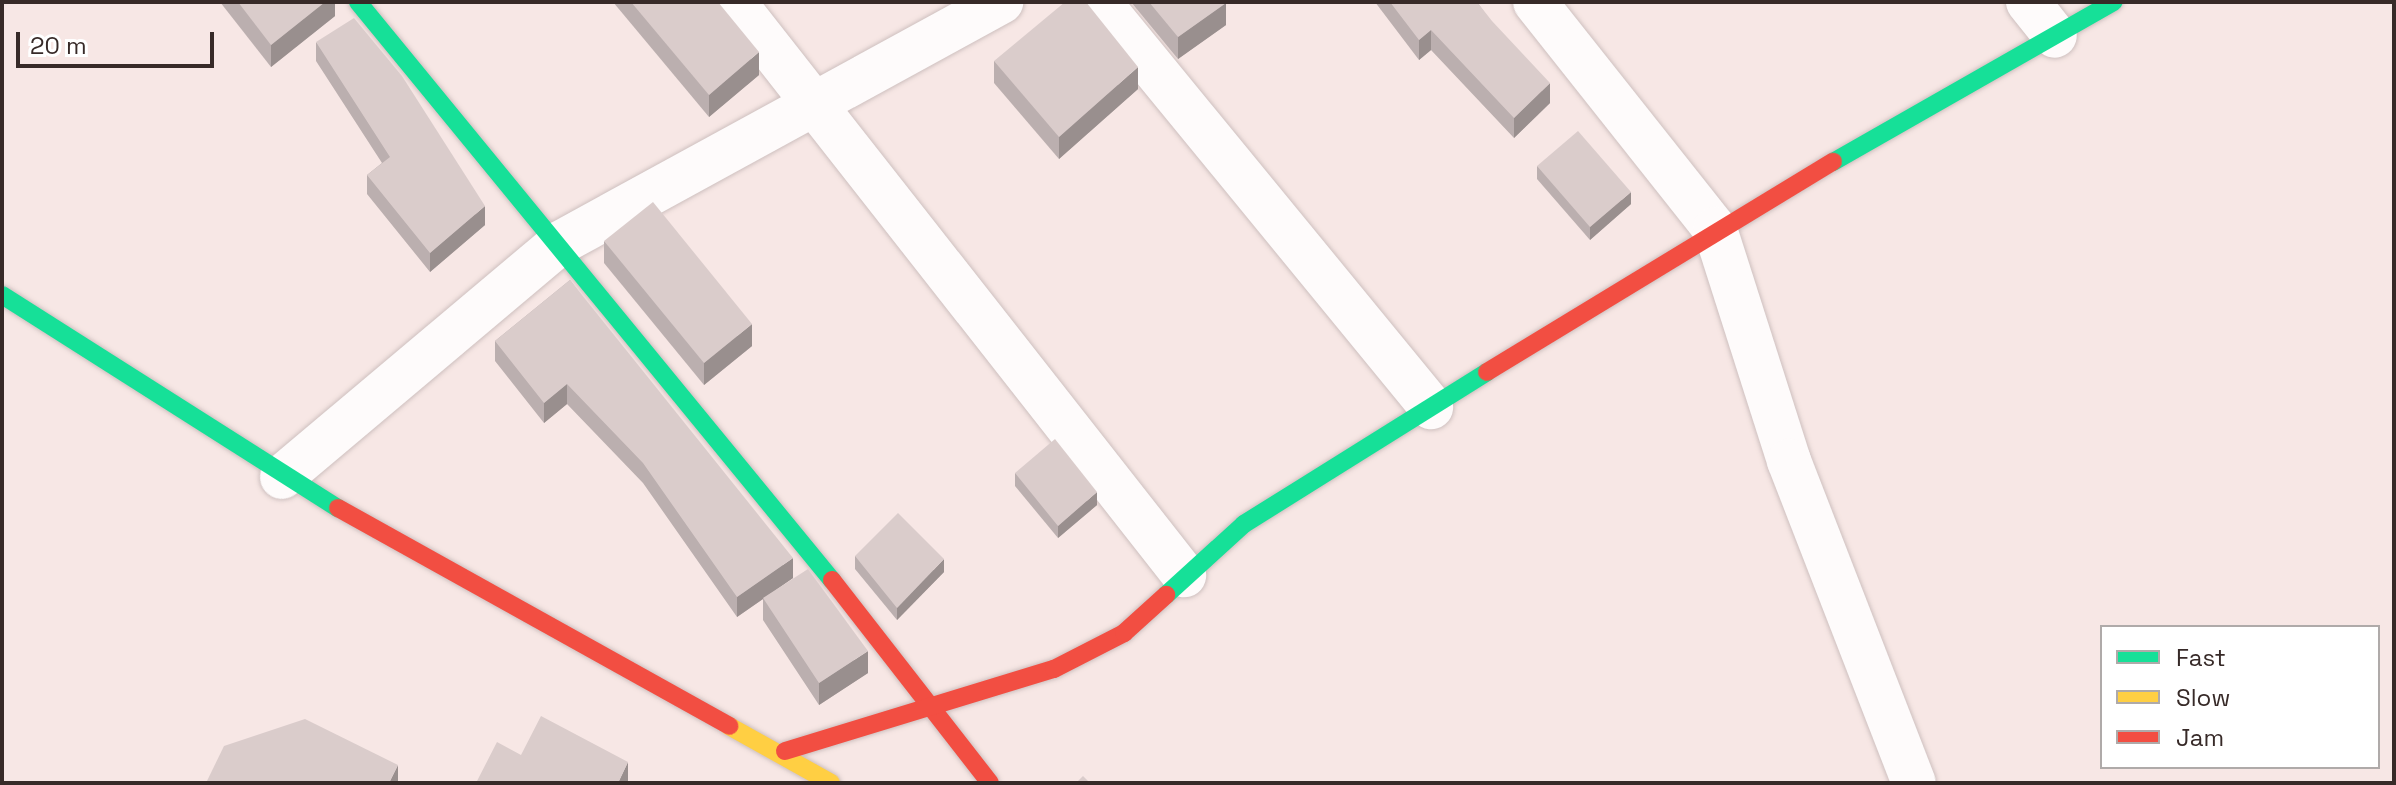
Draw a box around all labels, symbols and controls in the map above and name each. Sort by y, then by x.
scale bar [20,16,218,66]
text: 20 m [30,30,87,61]
legend [2100,625,2380,769]
text: Fast [2176,642,2226,673]
text: Slow [2176,682,2230,713]
text: Jam [2176,722,2224,753]

